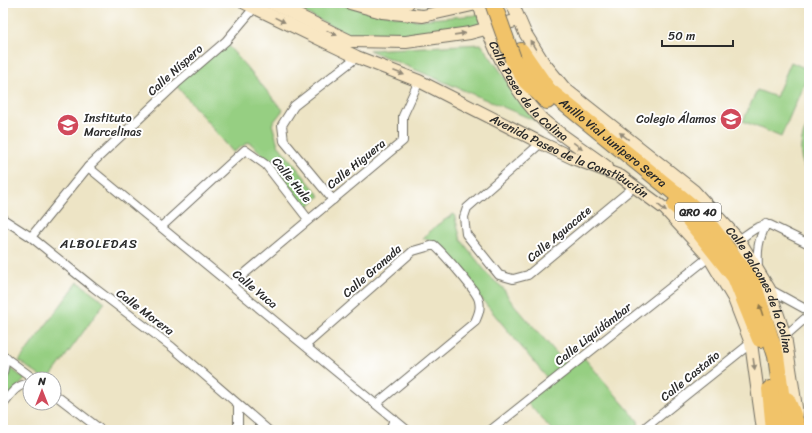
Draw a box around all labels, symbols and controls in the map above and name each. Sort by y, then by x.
one-way arrow [274,17,286,23]
scale bar [662,22,733,48]
text: 50 m [668,25,695,47]
one-way arrow [326,30,338,36]
one-way arrow [454,31,466,37]
street label: Calle Paseo de la Colina [482,37,573,147]
street label: Calle Níspero [142,39,208,101]
one-way arrow [529,39,536,51]
one-way arrow [393,71,405,77]
street label: Anillo Vial Junípero Serra [553,91,672,193]
school or university icon: Colegio Álamos [718,106,744,132]
place label: Instituto Marcelinas [83,107,142,143]
street label: Avenida Paseo de la Constitución [485,107,653,205]
place label: Colegio Álamos [636,108,716,130]
school or university icon: Instituto Marcelinas [55,112,81,138]
one-way arrow [619,132,629,140]
street label: Calle Higuera [321,133,391,195]
one-way arrow [573,141,584,150]
street label: Calle Hule [266,152,318,208]
street label: Calle Aguacate [522,200,597,268]
one-way arrow [657,203,667,212]
road number: QRO 40 [675,203,721,221]
street label: Calle Balcones de la Colina [720,221,799,355]
district label: ALBOLEDAS [59,232,138,255]
street label: Calle Granada [337,238,407,303]
street label: Calle Yuca [227,264,283,314]
street label: Calle Morera [111,283,180,342]
street label: Calle Liquidámbar [550,296,637,371]
one-way arrow [758,304,764,316]
street label: Calle Castaño [655,345,725,407]
one-way arrow [751,358,757,371]
north arrow [22,371,62,411]
text: N [37,372,46,391]

